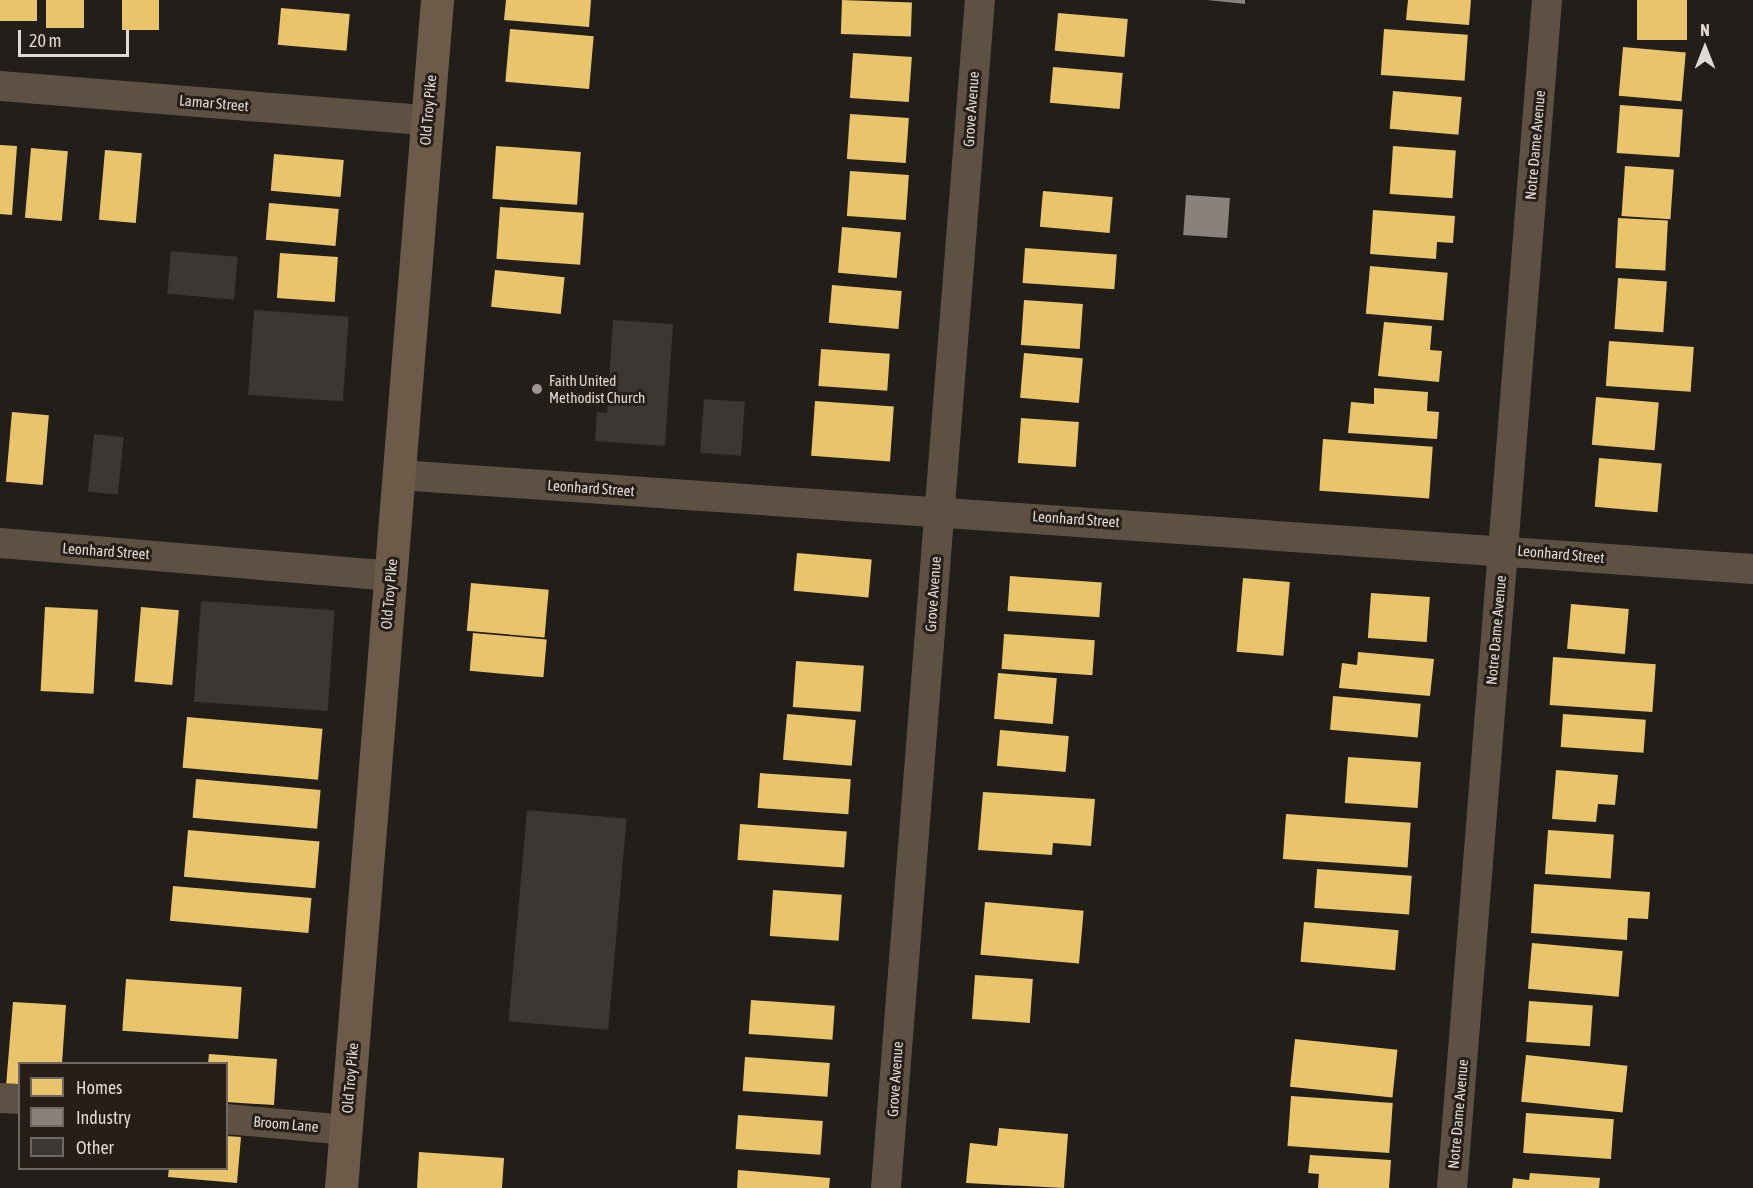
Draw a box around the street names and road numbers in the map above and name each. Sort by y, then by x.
street label: Grove Avenue [959,71,983,147]
street label: Old Troy Pike [416,74,440,146]
street label: Notre Dame Avenue [1521,89,1549,201]
street label: Lamar Street [178,91,250,115]
street label: Leonhard Street [547,476,635,500]
street label: Leonhard Street [1032,507,1120,531]
street label: Leonhard Street [62,539,150,563]
street label: Leonhard Street [1517,541,1605,567]
street label: Grove Avenue [921,556,945,632]
street label: Old Troy Pike [377,558,401,630]
street label: Notre Dame Avenue [1482,574,1510,686]
street label: Grove Avenue [883,1041,907,1117]
street label: Old Troy Pike [338,1042,362,1114]
street label: Notre Dame Avenue [1444,1058,1472,1170]
street label: Broom Lane [253,1112,319,1136]

